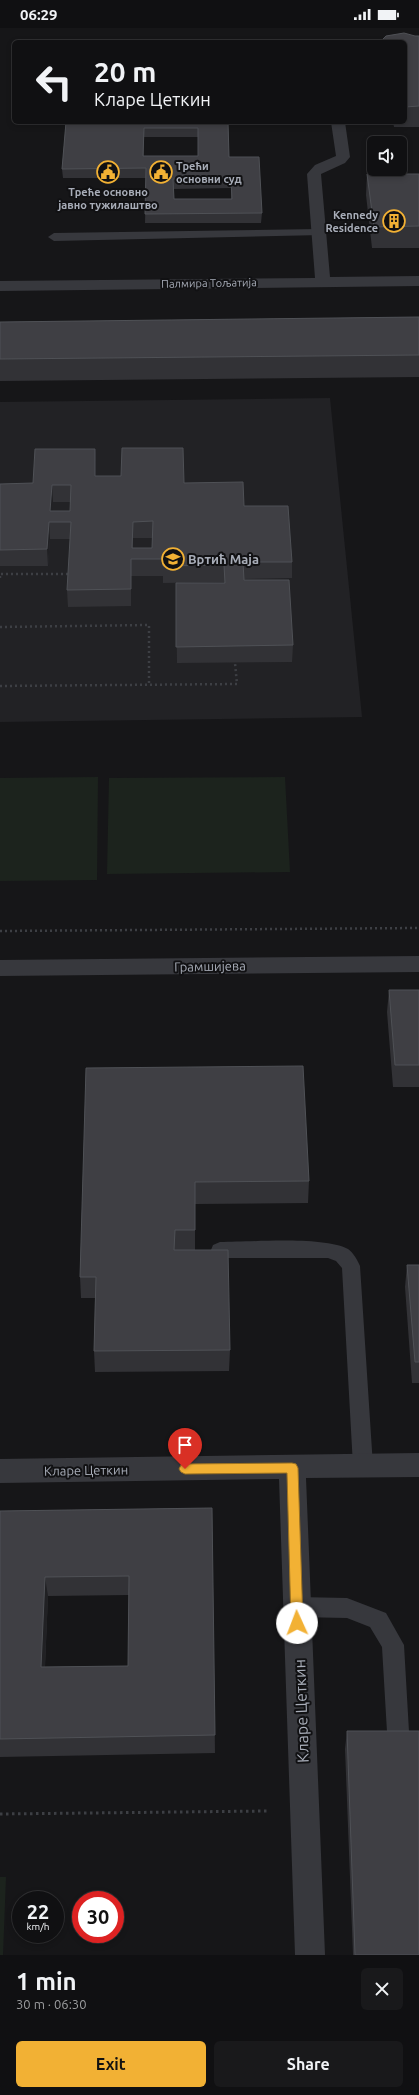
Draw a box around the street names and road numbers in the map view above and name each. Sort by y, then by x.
street label: Палмира Тољатија [161,276,257,290]
street label: Грамшијева [174,958,246,974]
street label: Кларе Цеткин [44,1462,128,1478]
street label: Кларе Цеткин [290,1659,312,1763]

